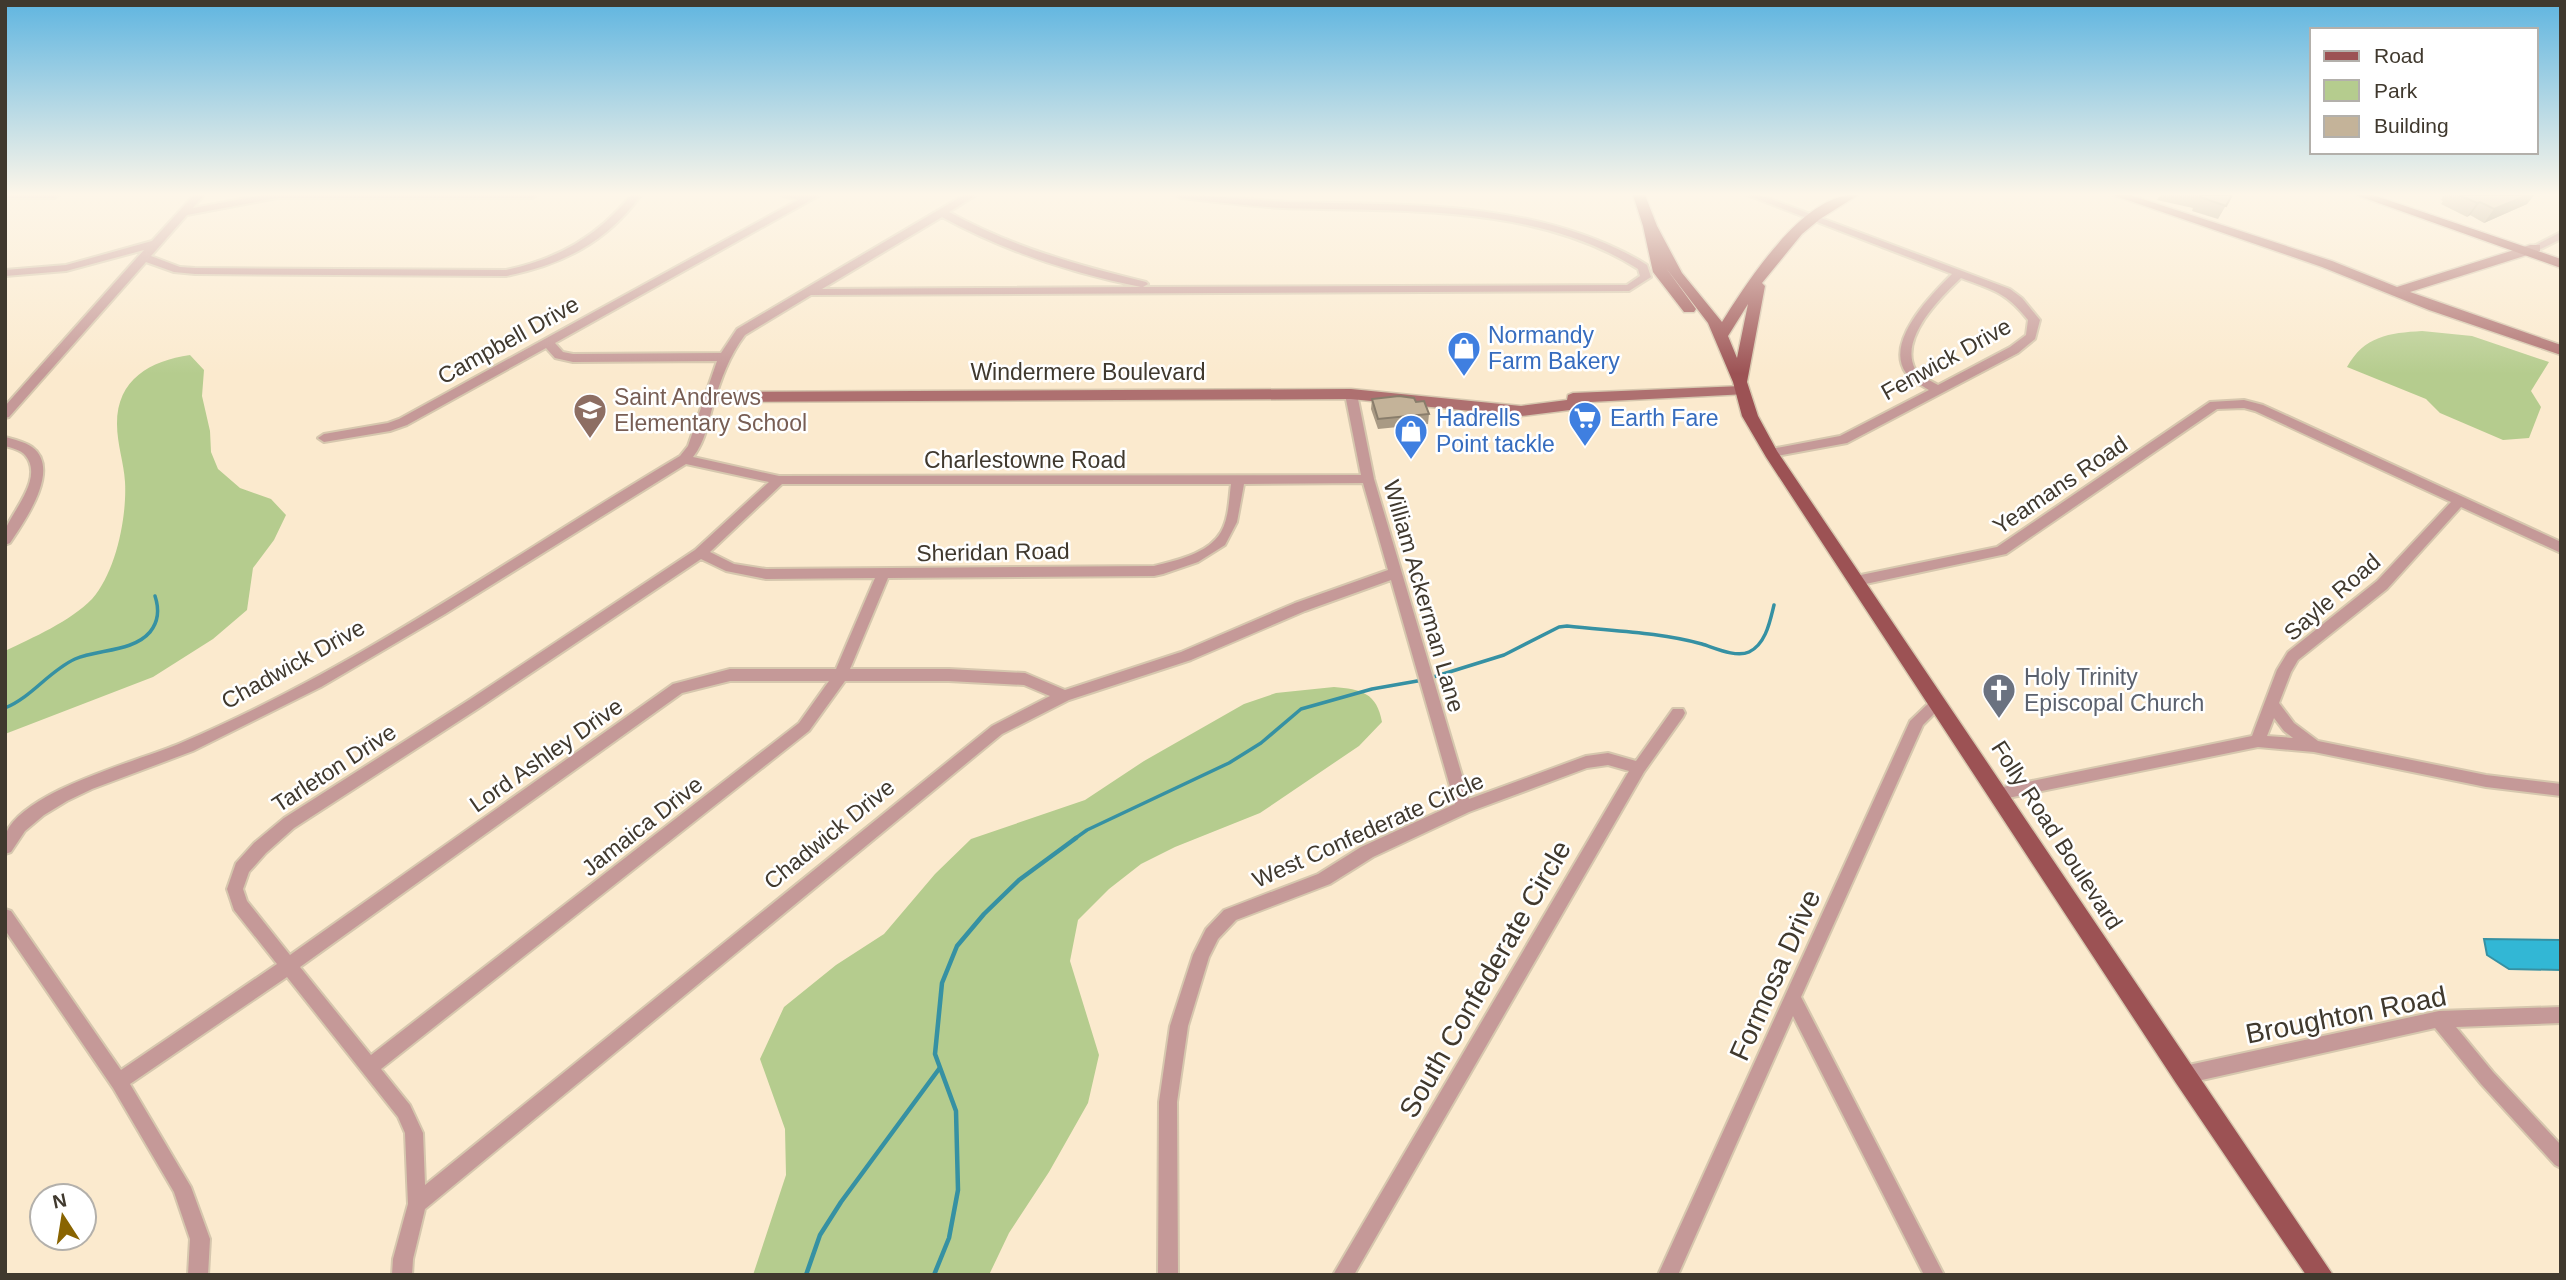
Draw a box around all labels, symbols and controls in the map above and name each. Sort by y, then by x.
legend [2310,28,2538,154]
text: Road [2374,44,2424,67]
text: Park [2374,79,2418,102]
text: Building [2374,114,2449,137]
street label: Campbell Drive [433,291,583,389]
street label: Fenwick Drive [1877,313,2015,405]
place label: Normandy Farm Bakery [1488,322,1620,374]
shop icon: Normandy Farm Bakery [1445,329,1483,378]
street label: Windermere Boulevard [970,359,1206,385]
place label: Saint Andrews Elementary School [614,384,807,436]
school or university icon: Saint Andrews Elementary School [571,391,609,440]
supermarket icon: Earth Fare [1566,399,1604,448]
place label: Hadrells Point tackle [1436,405,1555,457]
place label: Earth Fare [1610,405,1719,431]
shop icon: Hadrells Point tackle [1392,412,1430,461]
street label: Yeamans Road [1988,430,2132,540]
street label: Charlestowne Road [924,447,1126,473]
street label: William Ackerman Lane [1378,477,1470,715]
street label: Sheridan Road [916,538,1070,566]
street label: Sayle Road [2279,548,2385,646]
street label: Chadwick Drive [217,614,369,714]
place label: Holy Trinity Episcopal Church [2024,664,2204,716]
church icon: Holy Trinity Episcopal Church [1980,671,2018,720]
street label: Lord Ashley Drive [465,693,627,817]
street label: Tarleton Drive [267,718,401,818]
street label: Folly Road Boulevard [1986,736,2128,934]
street label: West Confederate Circle [1248,767,1488,893]
street label: Jamaica Drive [577,771,707,881]
street label: Chadwick Drive [759,774,899,894]
street label: South Confederate Circle [1393,835,1577,1123]
street label: Formosa Drive [1724,885,1826,1065]
street label: Broughton Road [2243,980,2449,1050]
north arrow [28,1182,98,1252]
text: N [51,1189,68,1213]

